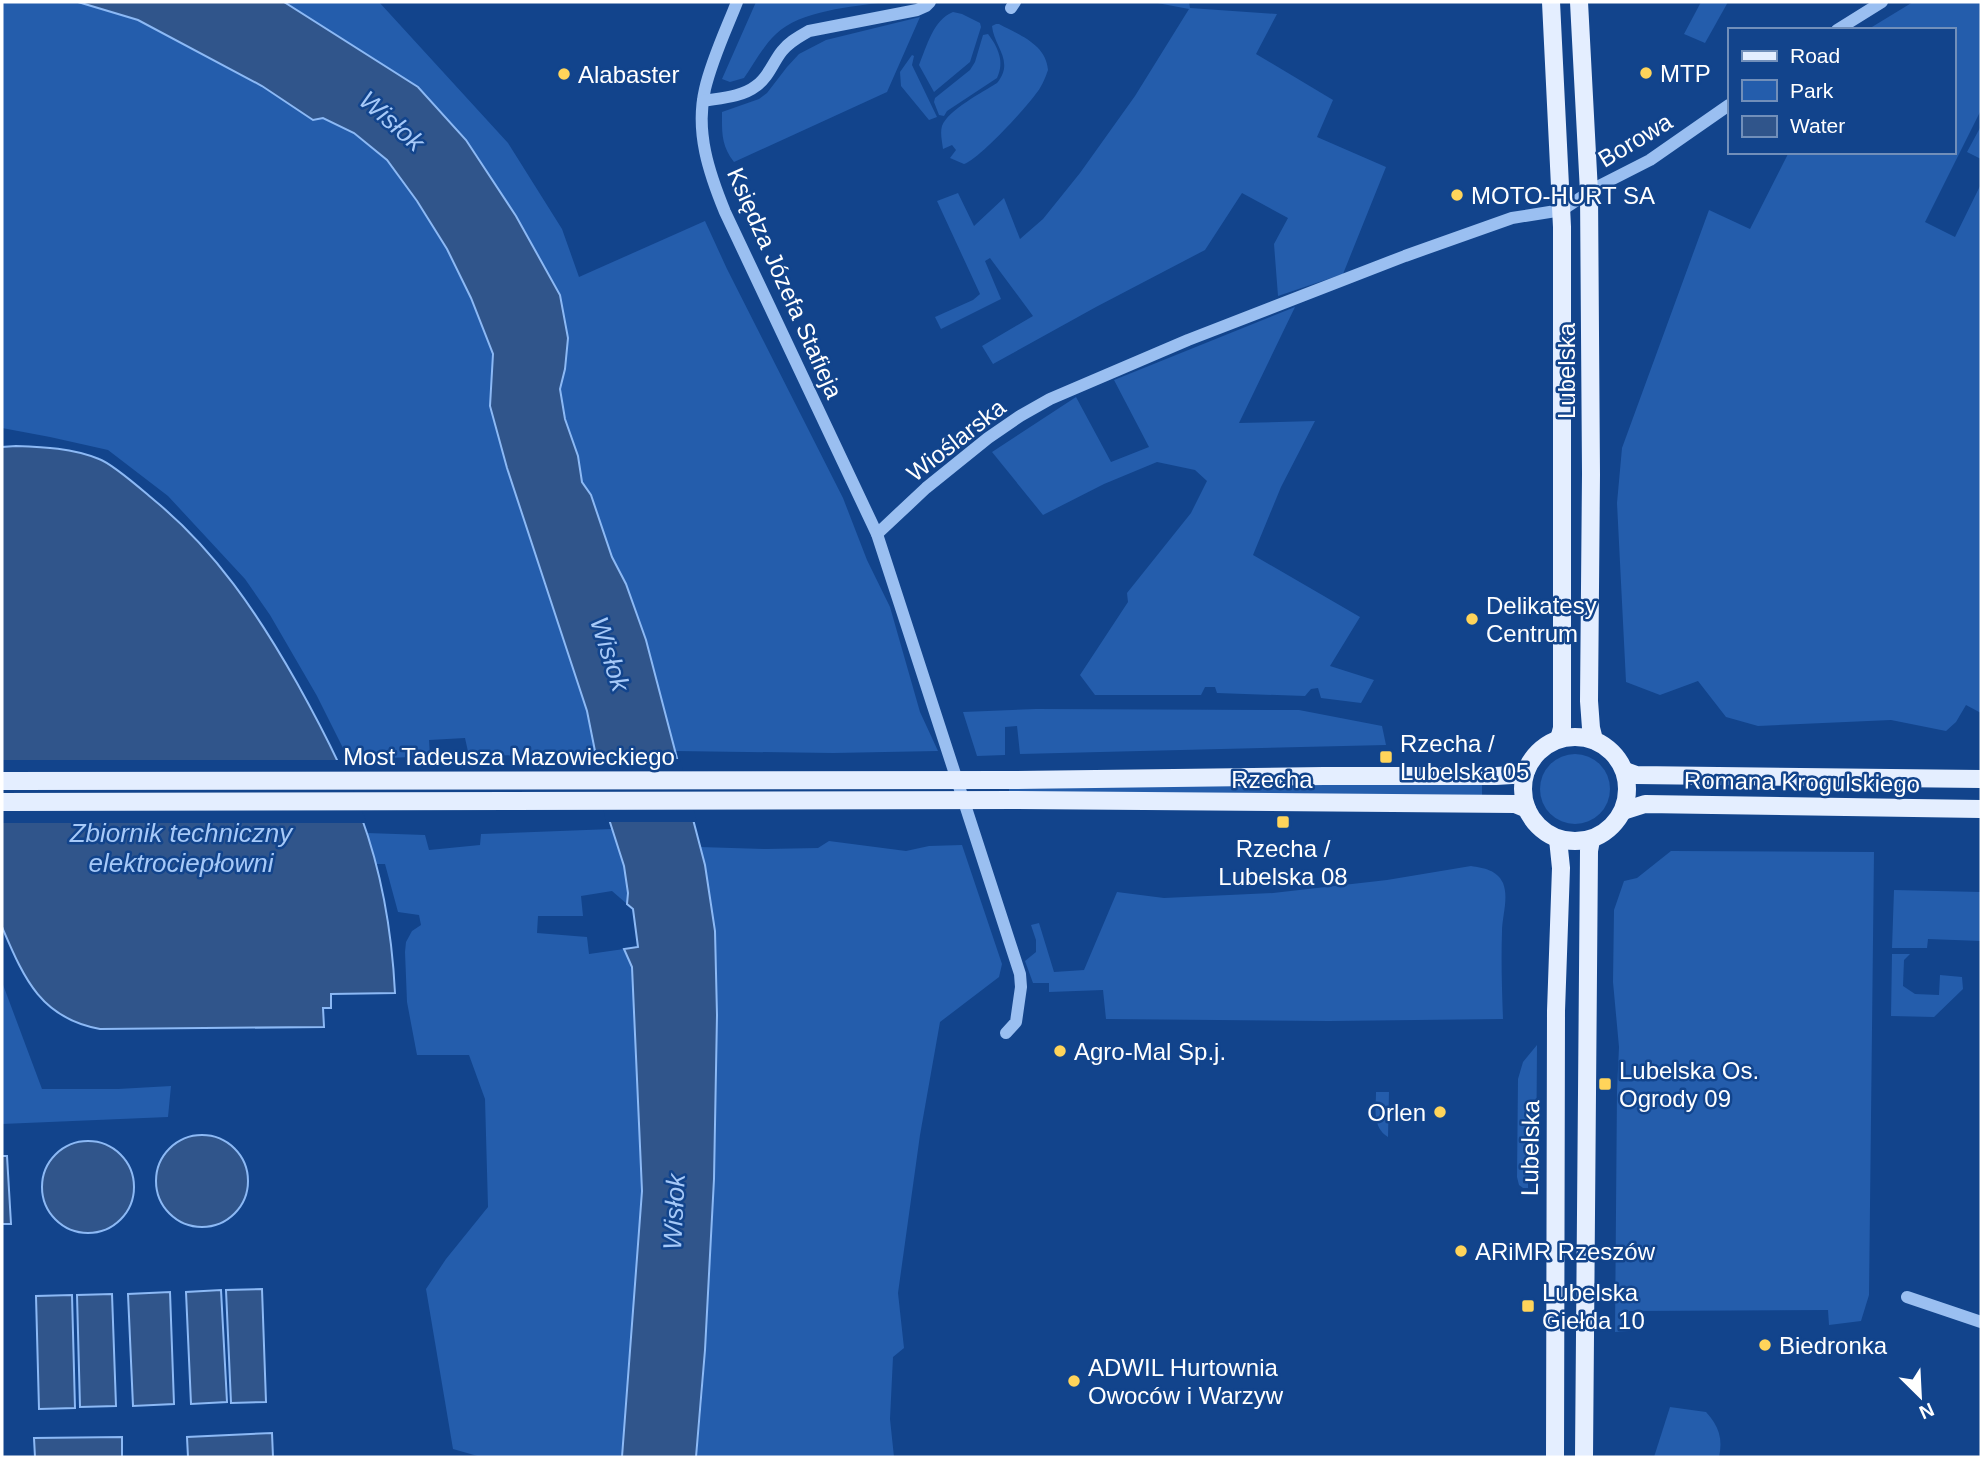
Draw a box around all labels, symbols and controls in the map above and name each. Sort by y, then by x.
legend [1728,28,1955,154]
text: Road [1790,44,1840,67]
place label: MTP [1660,60,1711,87]
place label: Alabaster [578,61,679,88]
marker: MTP [1638,65,1654,81]
marker: Alabaster [556,66,572,82]
text: Park [1790,79,1834,102]
water label: Wisłok [353,85,432,159]
street label: Borowa [1593,107,1677,173]
text: Water [1790,114,1845,137]
street label: Księdza Józefa Stafieja [722,164,848,403]
place label: MOTO-HURT SA [1471,182,1655,209]
marker: MOTO-HURT SA [1449,187,1465,203]
street label: Lubelska [1553,322,1580,419]
street label: Wioślarska [901,393,1011,487]
place label: Delikatesy Centrum [1486,592,1597,647]
marker: Delikatesy Centrum [1464,611,1480,627]
water label: Wisłok [584,613,637,697]
place label: Rzecha / Lubelska 05 [1400,730,1529,785]
street label: Most Tadeusza Mazowieckiego [343,743,675,770]
marker: Rzecha / Lubelska 05 [1378,749,1394,765]
street label: Rzecha [1231,766,1313,793]
street label: Romana Krogulskiego [1684,766,1920,798]
marker: Rzecha / Lubelska 08 [1275,814,1291,830]
water label: Zbiornik techniczny elektrociepłowni [69,818,294,878]
place label: Rzecha / Lubelska 08 [1218,835,1348,890]
place label: Agro-Mal Sp.j. [1074,1038,1226,1065]
marker: Agro-Mal Sp.j. [1052,1043,1068,1059]
place label: Lubelska Os. Ogrody 09 [1619,1057,1759,1112]
marker: Lubelska Os. Ogrody 09 [1597,1076,1613,1092]
place label: Orlen [1367,1099,1426,1126]
street label: Lubelska [1516,1099,1544,1196]
marker: Orlen [1432,1104,1448,1120]
water label: Wisłok [657,1171,691,1251]
place label: ARiMR Rzeszów [1475,1238,1656,1265]
marker: ARiMR Rzeszów [1453,1243,1469,1259]
place label: Lubelska Giełda 10 [1542,1279,1645,1334]
marker: Lubelska Giełda 10 [1520,1298,1536,1314]
place label: Biedronka [1779,1332,1888,1359]
marker: Biedronka [1757,1337,1773,1353]
place label: ADWIL Hurtownia Owoców i Warzyw [1088,1354,1284,1409]
north arrow [1885,1361,1955,1431]
marker: ADWIL Hurtownia Owoców i Warzyw [1066,1373,1082,1389]
text: N [1916,1399,1937,1423]

